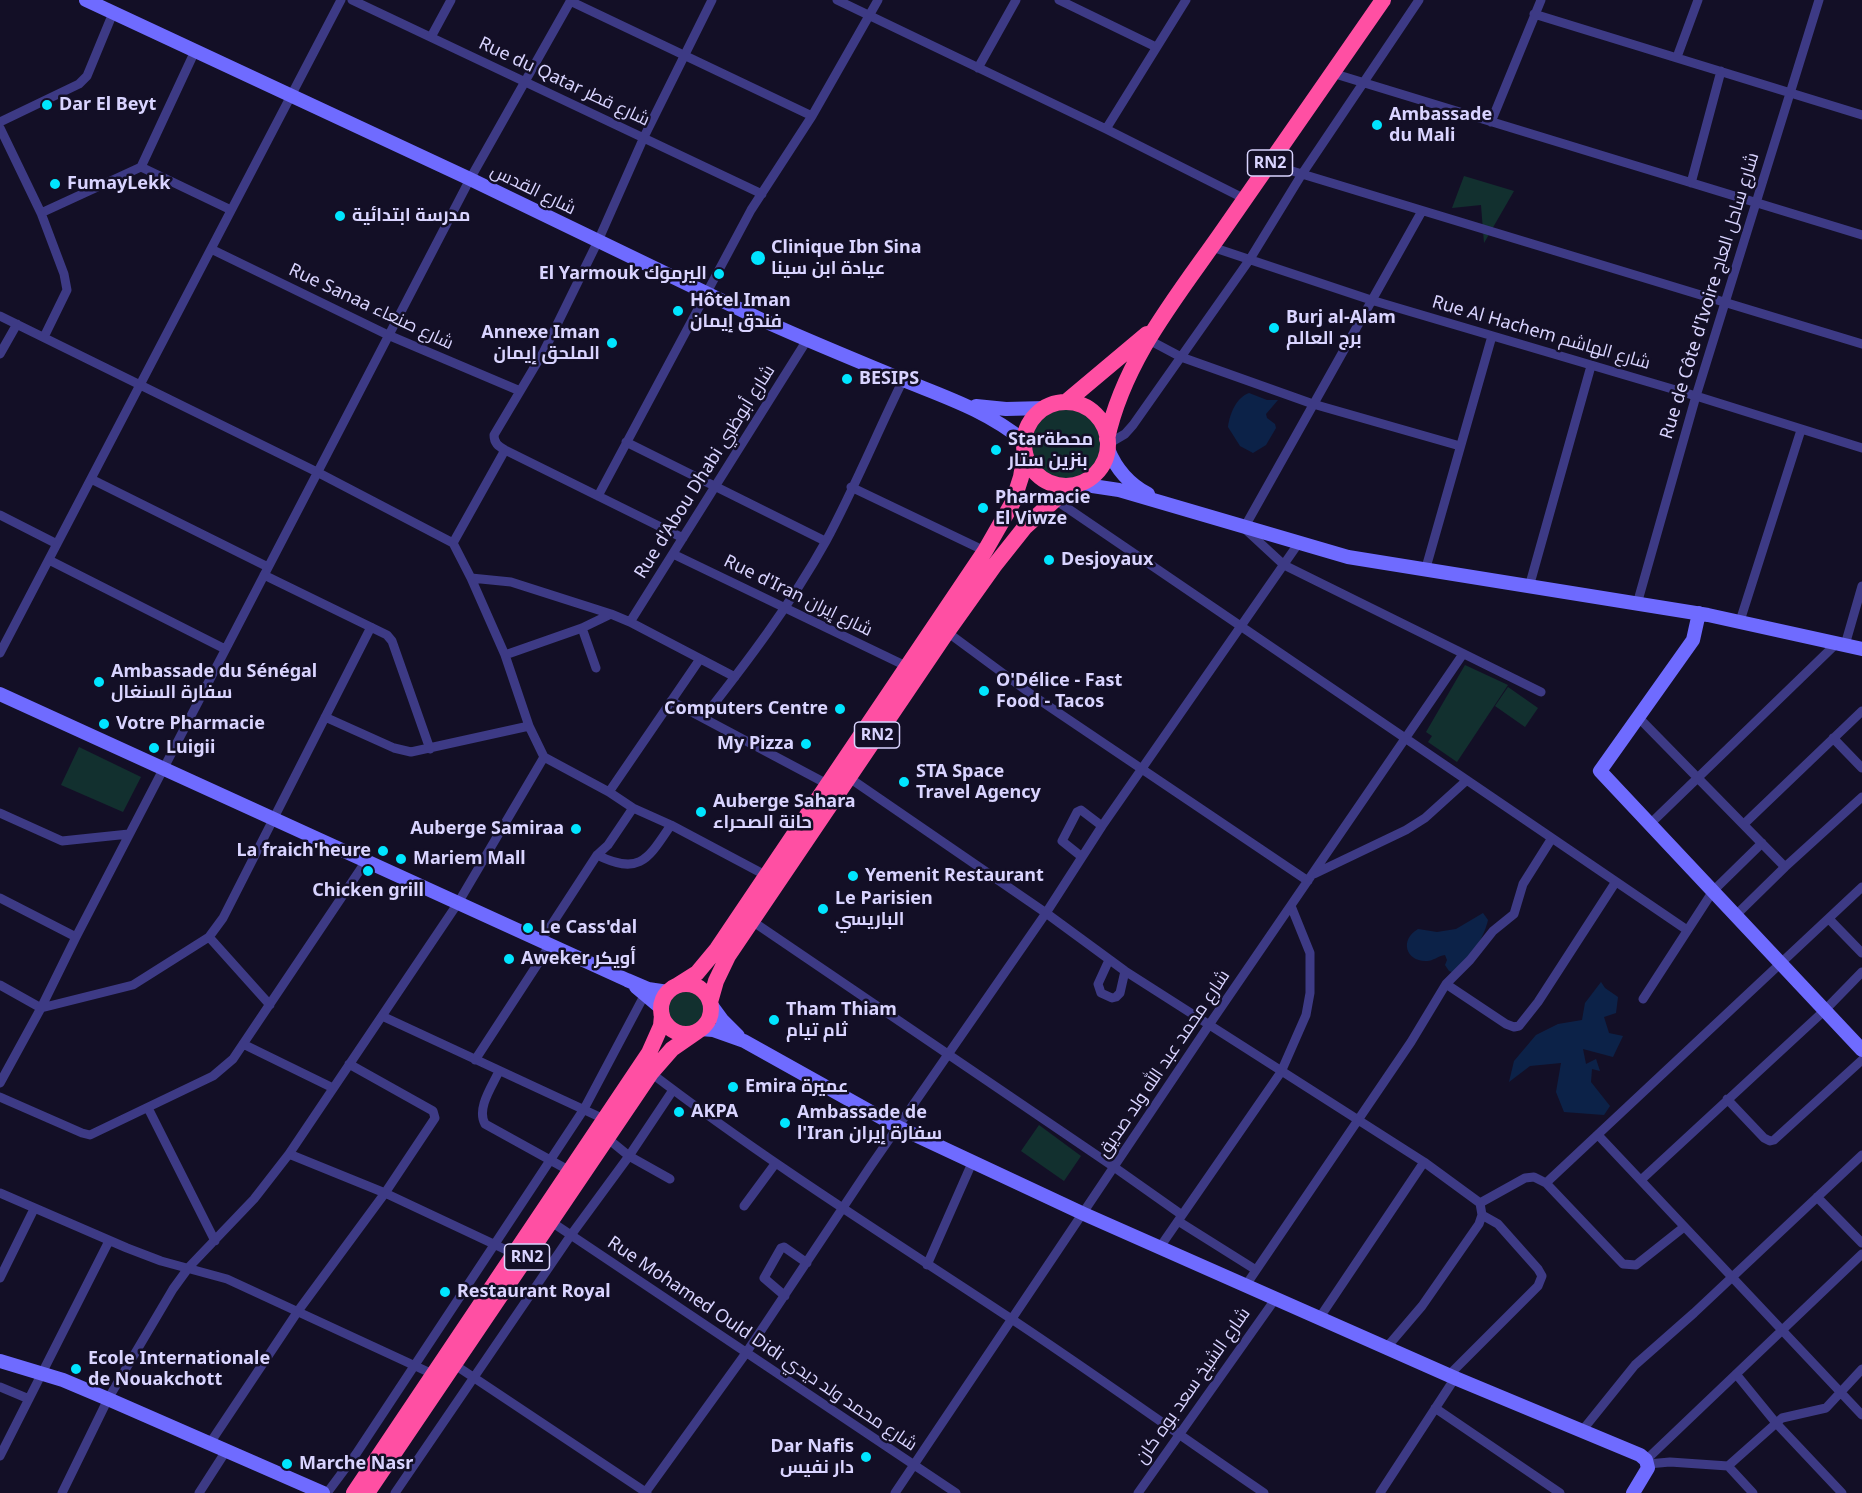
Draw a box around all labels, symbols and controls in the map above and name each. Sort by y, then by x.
street label: Rue du Qatar شارع قطر [475,33,653,131]
place label: Dar El Beyt [59,94,156,116]
marker: Dar El Beyt [40,98,54,112]
place label: Ambassade du Mali [1389,104,1492,146]
marker: Ambassade du Mali [1370,118,1384,132]
road number: RN2 [1248,150,1292,176]
street label: Rue de Côte d'Ivoire شارع ساحل العاج [1656,150,1764,442]
street label: شارع القدس [487,160,579,220]
place label: FumayLekk [67,173,170,195]
marker: FumayLekk [48,177,62,191]
place label: مدرسة ابتدائية [352,205,470,227]
marker: مدرسة ابتدائية [333,209,347,223]
place label: Clinique Ibn Sina عيادة ابن سينا [771,237,921,280]
marker: Clinique Ibn Sina عيادة ابن سينا [749,249,767,267]
street label: Rue Sanaa شارع صنعاء [285,259,457,355]
place label: El Yarmouk اليرموك [539,263,707,285]
marker: El Yarmouk اليرموك [712,267,726,281]
place label: Hôtel Iman فندق إيمان [690,290,791,332]
street label: Rue Al Hachem شارع الهاشم [1429,291,1653,375]
marker: Hôtel Iman فندق إيمان [671,304,685,318]
place label: Burj al-Alam برج العالم [1286,307,1396,350]
marker: Burj al-Alam برج العالم [1267,321,1281,335]
place label: Annexe Iman الملحق إيمان [481,322,600,364]
marker: Annexe Iman الملحق إيمان [605,336,619,350]
street label: Rue d'Abou Dhabi شارع أبوظبي [630,361,780,583]
place label: BESIPS [859,368,919,390]
marker: BESIPS [840,372,854,386]
place label: Starمحطة بنزين ستار [1008,429,1093,472]
marker: Starمحطة بنزين ستار [989,443,1003,457]
place label: Pharmacie El Viwze [995,487,1090,530]
marker: Pharmacie El Viwze [976,501,990,515]
place label: Desjoyaux [1061,549,1153,571]
street label: Rue d'Iran شارع إيران [720,551,876,641]
marker: Desjoyaux [1042,553,1056,567]
place label: Ambassade du Sénégal سفارة السنغال [111,661,317,704]
place label: O'Délice - Fast Food - Tacos [996,670,1122,712]
marker: Ambassade du Sénégal سفارة السنغال [92,675,106,689]
marker: O'Délice - Fast Food - Tacos [977,684,991,698]
place label: Computers Centre [664,698,828,720]
marker: Computers Centre [833,702,847,716]
place label: Votre Pharmacie [116,713,265,735]
marker: Votre Pharmacie [97,717,111,731]
road number: RN2 [854,722,900,748]
place label: My Pizza [717,733,794,755]
place label: Luigii [166,737,215,759]
marker: My Pizza [799,737,813,751]
marker: Luigii [147,741,161,755]
place label: STA Space Travel Agency [916,761,1041,804]
marker: STA Space Travel Agency [897,775,911,789]
place label: Auberge Sahara حانة الصحراء [713,791,856,834]
marker: Auberge Sahara حانة الصحراء [694,805,708,819]
place label: Auberge Samiraa [410,818,564,840]
marker: Auberge Samiraa [569,822,583,836]
place label: La fraich'heure [236,840,371,862]
marker: La fraich'heure [376,844,390,858]
place label: Mariem Mall [413,848,526,870]
marker: Mariem Mall [394,852,408,866]
marker: Chicken grill [361,864,375,878]
place label: Yemenit Restaurant [865,865,1044,887]
marker: Yemenit Restaurant [846,869,860,883]
place label: Chicken grill [312,880,424,902]
place label: Le Parisien الباريسي [835,888,933,930]
marker: Le Parisien الباريسي [816,902,830,916]
place label: Le Cass'dal [540,917,637,939]
marker: Le Cass'dal [521,921,535,935]
place label: Aweker أويكر [521,948,636,970]
marker: Aweker أويكر [502,952,516,966]
street label: شارع محمد عبد الله ولد صديق [1093,966,1235,1162]
place label: Tham Thiam ثام تيام [786,999,897,1042]
marker: Tham Thiam ثام تيام [767,1013,781,1027]
place label: Emira عميرة [745,1076,848,1098]
marker: Emira عميرة [726,1080,740,1094]
place label: AKPA [691,1101,738,1123]
place label: Ambassade de l'Iran سفارة إيران [797,1102,942,1144]
marker: AKPA [672,1105,686,1119]
marker: Ambassade de l'Iran سفارة إيران [778,1116,792,1130]
street label: Rue Mohamed Ould Didi شارع محمد ولد ديدي [603,1232,921,1456]
road number: RN2 [504,1244,550,1270]
place label: Restaurant Royal [457,1281,611,1303]
marker: Restaurant Royal [438,1285,452,1299]
street label: شارع الشيخ سعد بوه كان [1131,1304,1255,1468]
place label: Ecole Internationale de Nouakchott [88,1348,270,1390]
marker: Ecole Internationale de Nouakchott [69,1362,83,1376]
place label: Dar Nafis دار نفيس [771,1436,854,1478]
marker: Dar Nafis دار نفيس [859,1450,873,1464]
place label: Marche Nasr [299,1453,413,1475]
marker: Marche Nasr [280,1457,294,1471]

